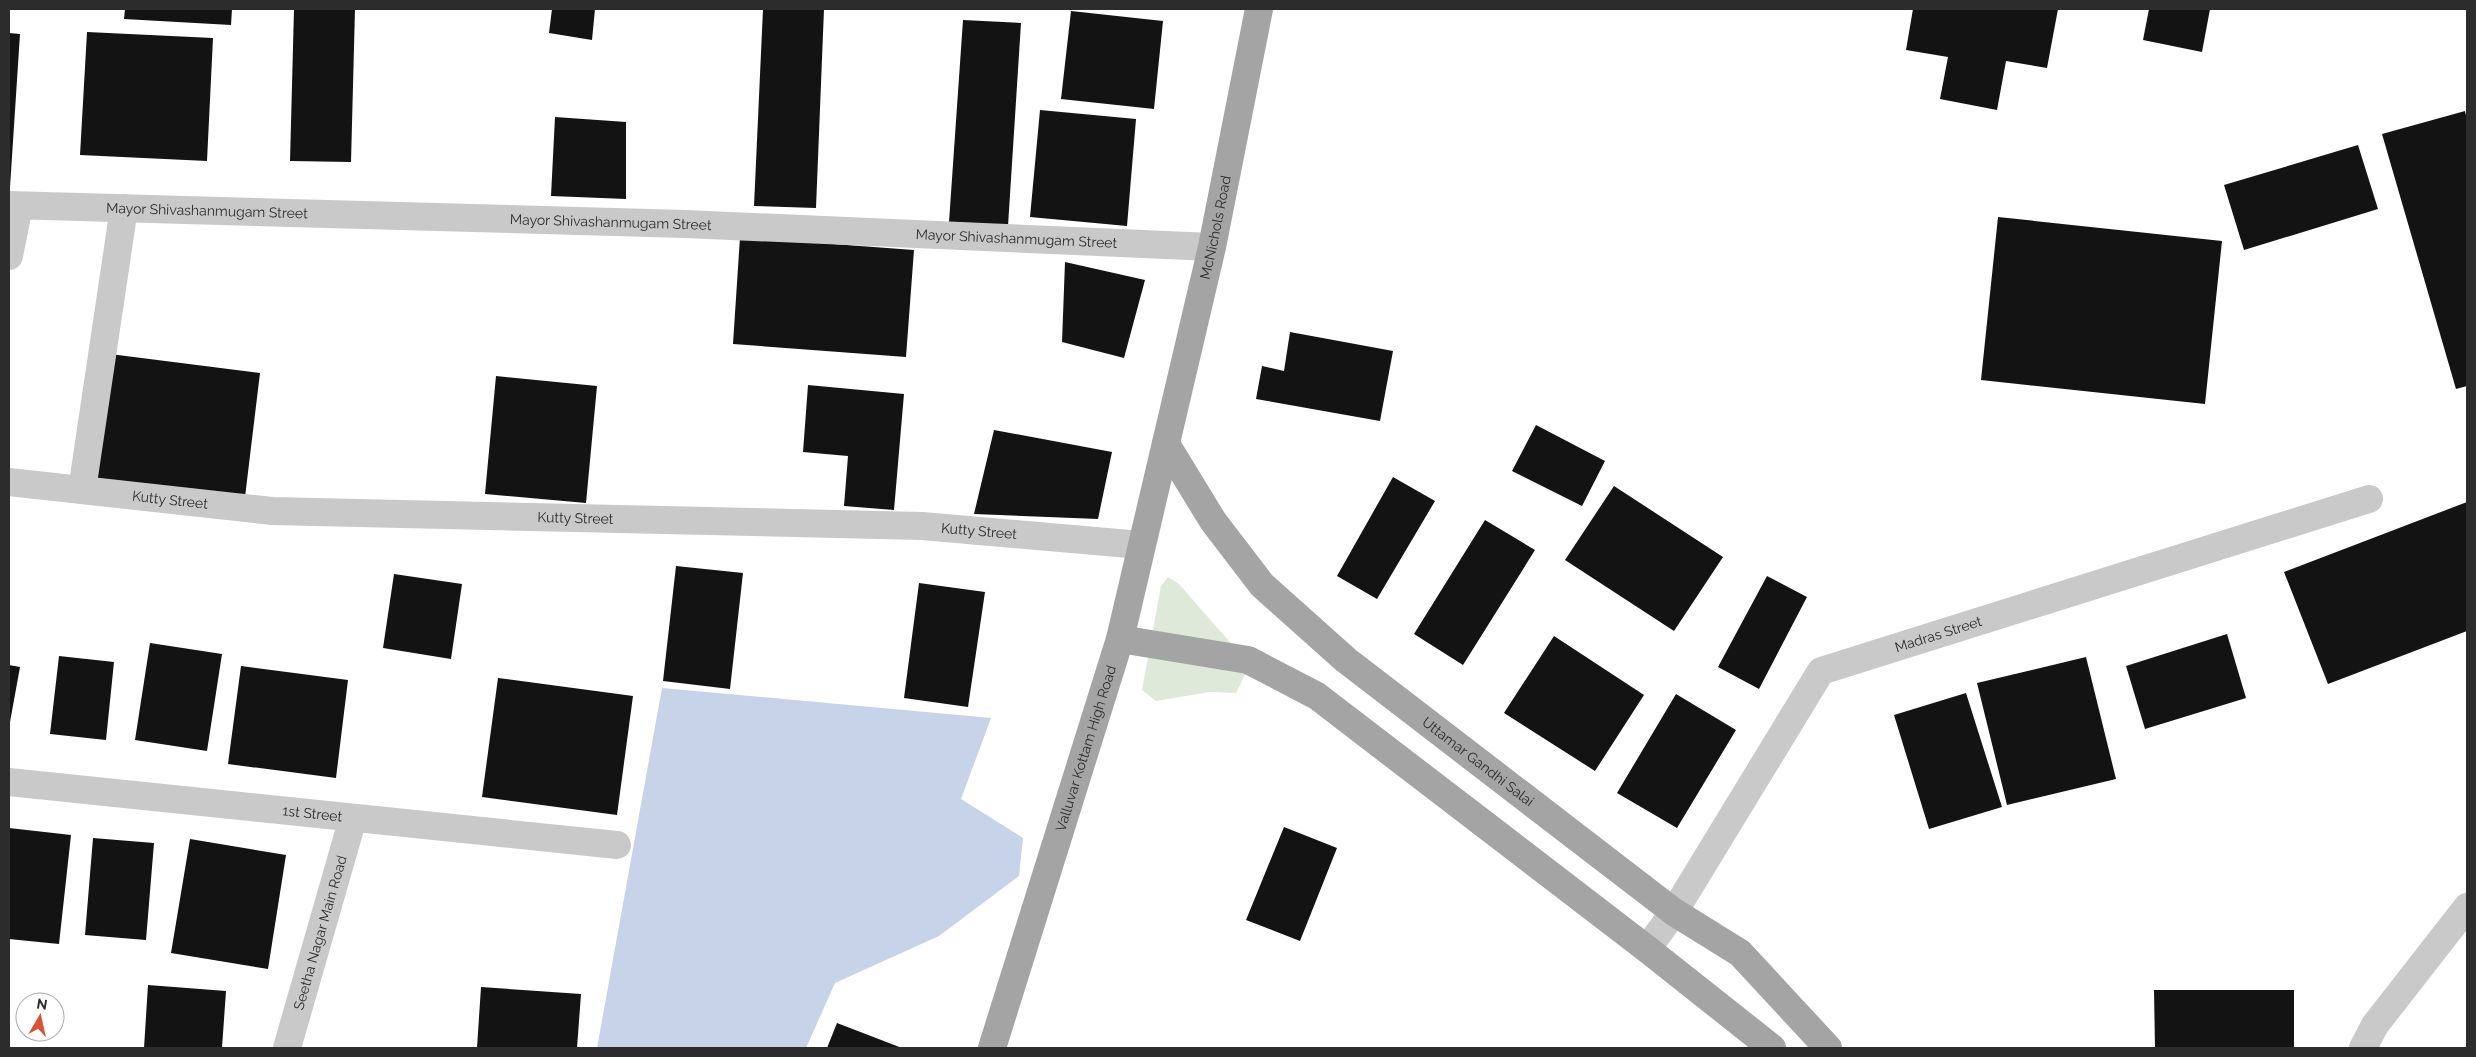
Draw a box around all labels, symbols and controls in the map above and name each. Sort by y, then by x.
street label: McNichols Road [1197,174,1234,281]
street label: Mayor Shivashanmugam Street [106,200,308,221]
street label: Mayor Shivashanmugam Street [510,211,712,233]
street label: Mayor Shivashanmugam Street [915,226,1118,251]
street label: Kutty Street [131,488,209,512]
street label: Kutty Street [537,509,614,527]
street label: Kutty Street [940,520,1018,542]
street label: Madras Street [1893,613,1984,655]
street label: Valluvar Kottam High Road [1052,663,1119,833]
street label: Uttamar Gandhi Salai [1419,714,1537,809]
street label: 1st Street [282,802,343,825]
street label: Seetha Nagar Main Road [290,853,350,1012]
north arrow [15,992,65,1042]
text: N [36,995,49,1013]

